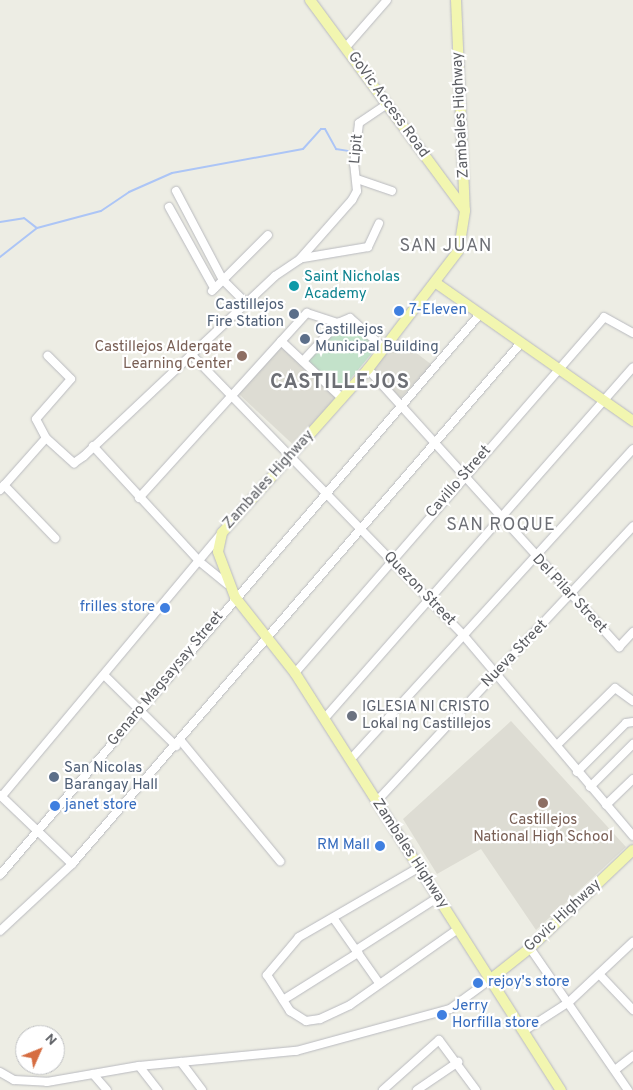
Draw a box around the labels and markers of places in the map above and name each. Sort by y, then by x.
place label: Saint Nicholas Academy [304,268,400,303]
marker: Saint Nicholas Academy [288,280,300,292]
place label: Castillejos Fire Station [207,296,284,331]
place label: 7-Eleven [409,302,467,320]
marker: 7-Eleven [393,305,405,317]
marker: Castillejos Fire Station [288,308,300,320]
place label: Castillejos Municipal Building [315,321,439,356]
marker: Castillejos Municipal Building [299,333,311,345]
place label: Castillejos Aldergate Learning Center [94,338,232,373]
marker: Castillejos Aldergate Learning Center [236,350,248,362]
place label: frilles store [80,599,155,617]
marker: frilles store [159,602,171,614]
place label: IGLESIA NI CRISTO Lokal ng Castillejos [362,698,491,733]
marker: IGLESIA NI CRISTO Lokal ng Castillejos [346,710,358,722]
place label: San Nicolas Barangay Hall [64,759,158,794]
marker: San Nicolas Barangay Hall [48,771,60,783]
place label: janet store [65,797,137,815]
marker: Castillejos National High School [537,797,549,809]
marker: janet store [49,800,61,812]
place label: Castillejos National High School [473,811,613,846]
place label: RM Mall [317,837,370,855]
marker: RM Mall [374,840,386,852]
place label: rejoy's store [488,974,570,992]
marker: rejoy's store [472,977,484,989]
place label: Jerry Horfilla store [452,997,539,1032]
marker: Jerry Horfilla store [436,1009,448,1021]

